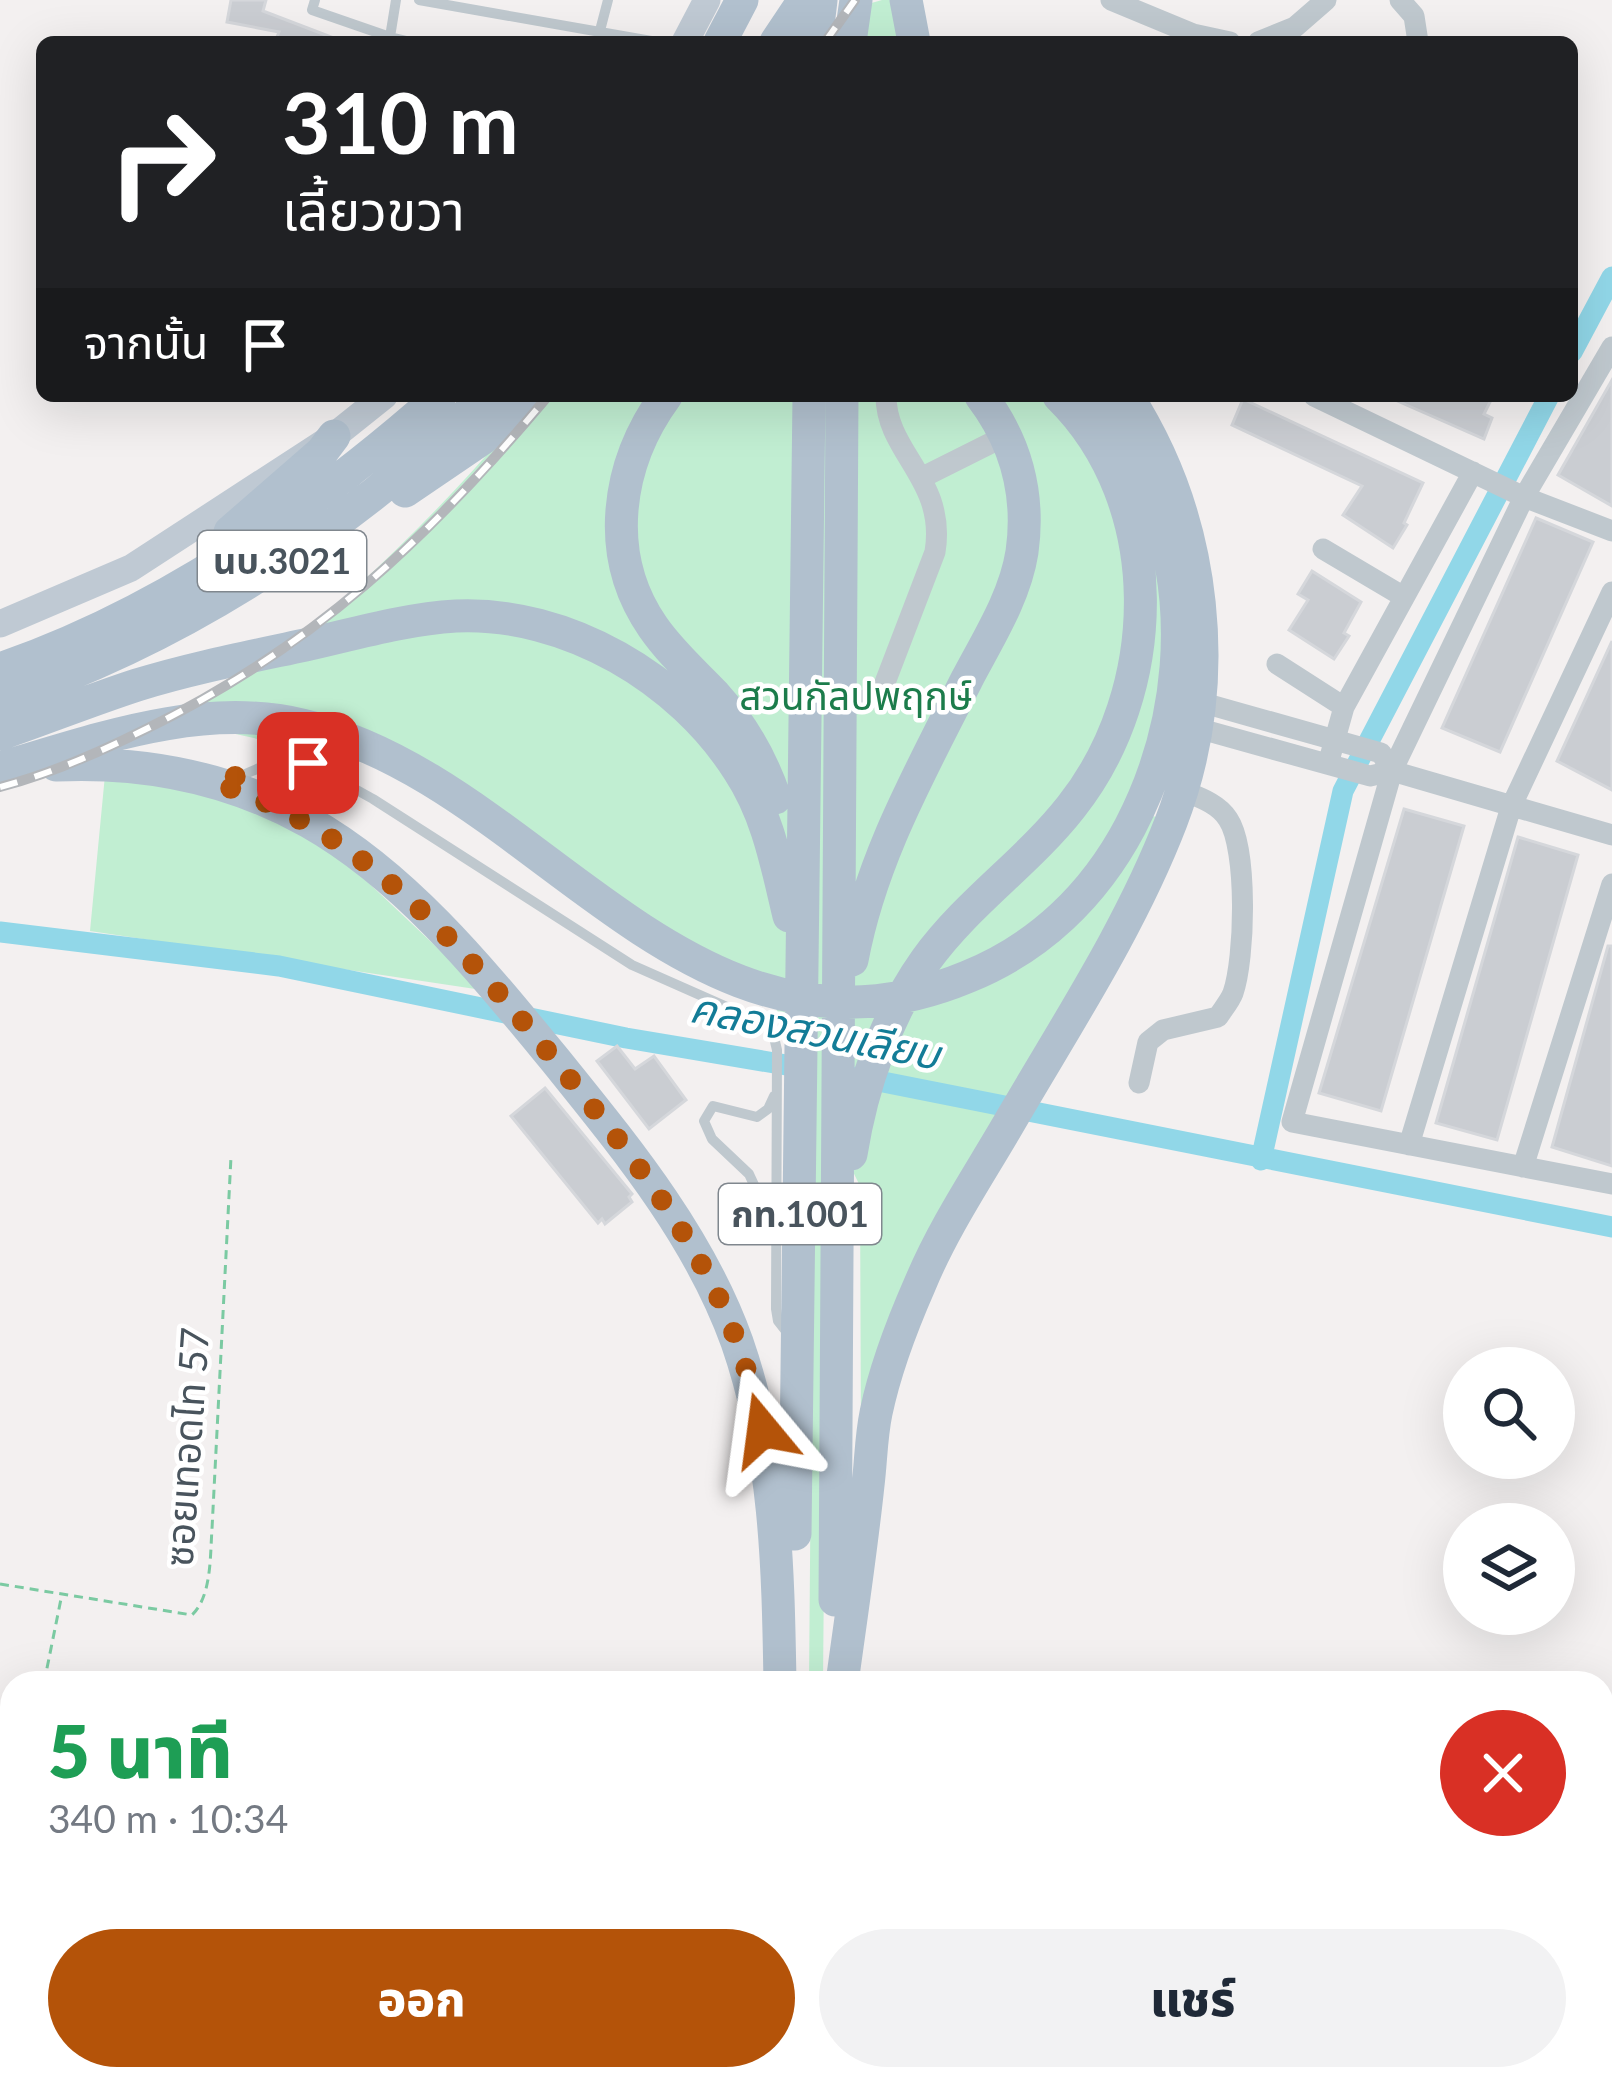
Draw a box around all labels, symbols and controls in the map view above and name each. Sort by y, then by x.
text: 310 m [282,71,519,172]
icon: right [84,84,240,240]
text: เลี้ยวขวา [282,177,465,242]
icon: arrive [232,312,298,378]
text: จากนั้น [84,315,208,369]
road number: นบ.3021 [198,531,366,591]
park label: สวนกัลปพฤกษ์ [739,672,973,718]
pin [257,712,359,814]
icon: arrive [275,730,341,796]
water label: คลองสวนเลียบ [686,981,947,1079]
road number: กท.1001 [719,1184,881,1244]
street label: ซอยเทอดไท 57 [155,1326,217,1568]
map controls [1443,1347,1575,1635]
button: search [1443,1347,1575,1479]
position arrow [700,1367,826,1493]
button: layers [1443,1503,1575,1635]
text: 5 นาที [48,1707,233,1793]
button: close [1440,1710,1566,1836]
text: 340 m · 10:34 [48,1795,288,1841]
button: ออก [48,1929,795,2067]
button: แชร์ [819,1929,1566,2067]

